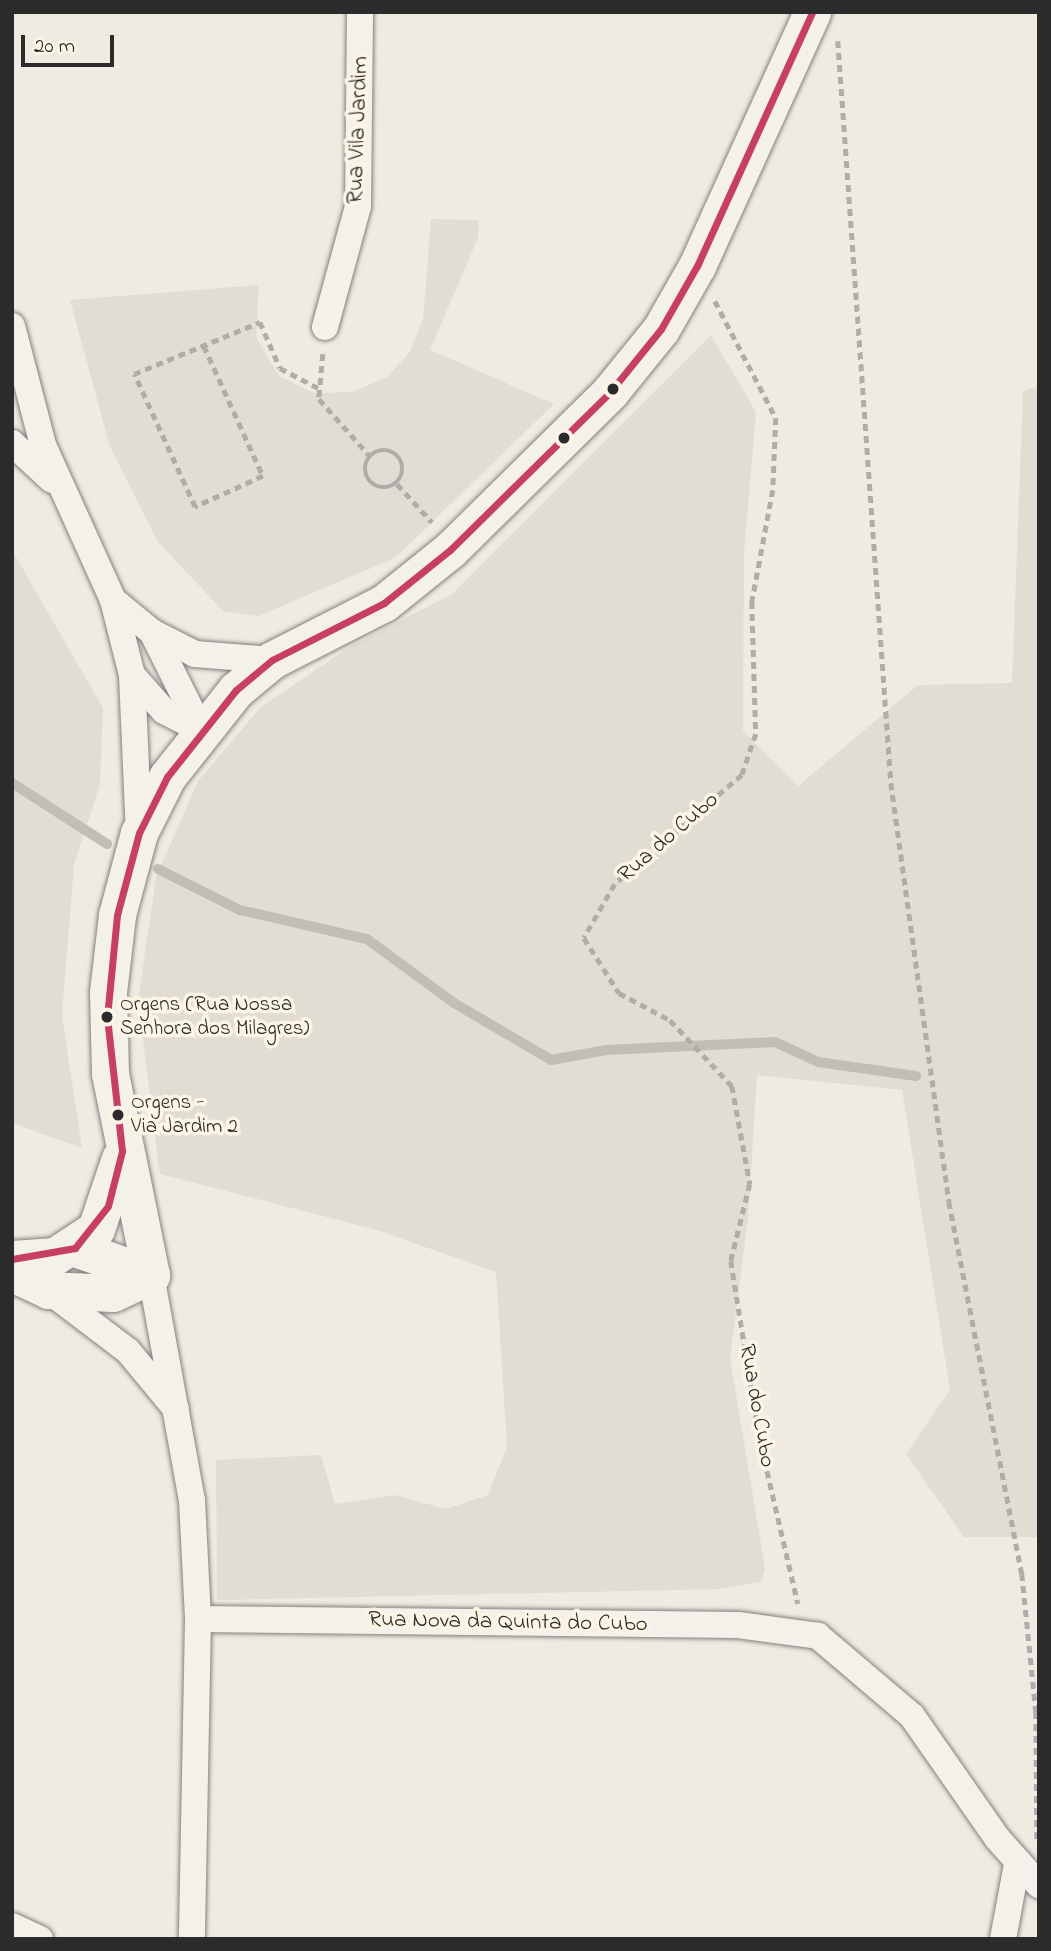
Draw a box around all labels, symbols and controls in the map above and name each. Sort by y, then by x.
scale bar [24,21,117,65]
text: 20 m [34,32,75,62]
street label: Rua Vila Jardim [343,56,375,204]
unlabelled marker [606,382,620,396]
unlabelled marker [557,431,571,445]
street label: Rua do Cubo [613,787,725,889]
place label: Orgens (Rua Nossa Senhora dos Milagres) [120,992,309,1042]
marker: Orgens (Rua Nossa Senhora dos Milagres) [100,1010,114,1024]
place label: Orgens - Via Jardim 2 [131,1090,238,1140]
marker: Orgens - Via Jardim 2 [111,1108,125,1122]
street label: Rua do Cubo [732,1342,780,1470]
street label: Rua Nova da Quinta do Cubo [368,1607,648,1639]

